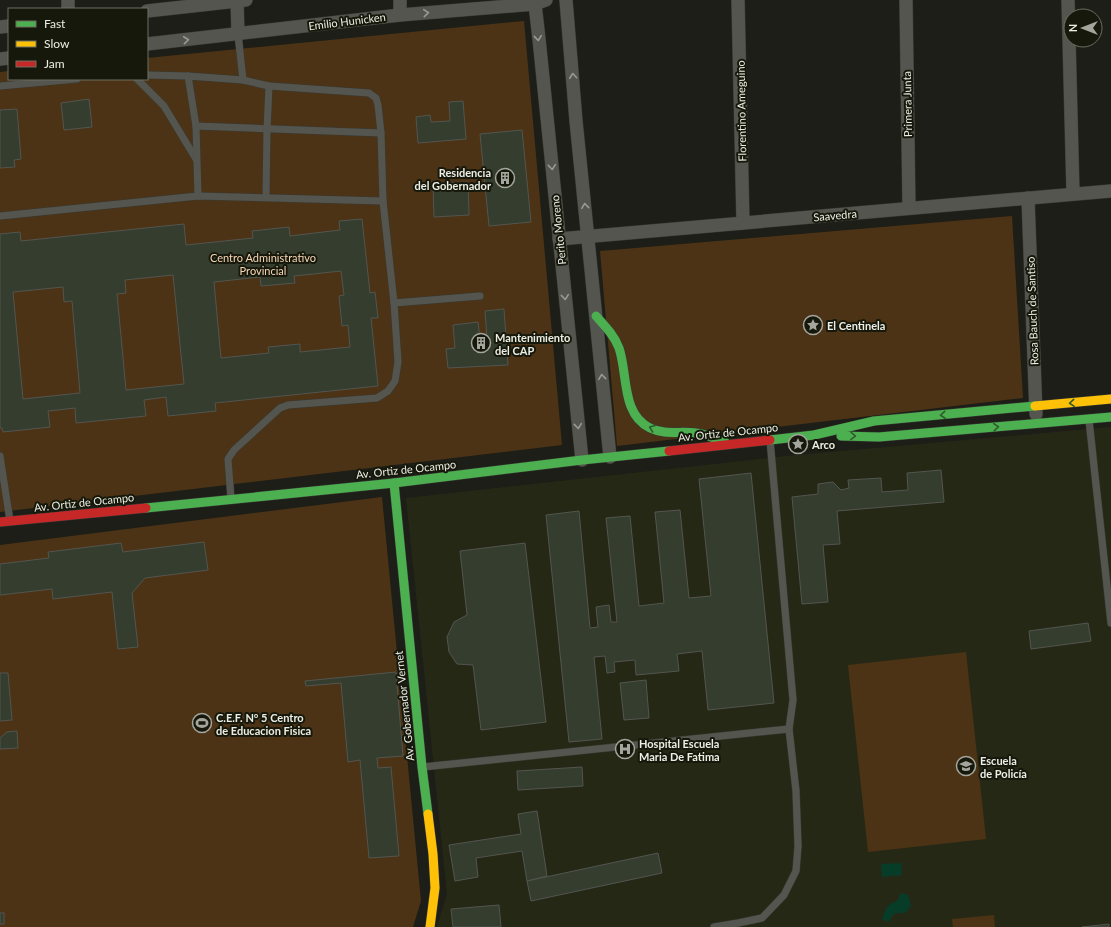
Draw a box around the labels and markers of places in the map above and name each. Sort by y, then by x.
place label: Residencia del Gobernador [415,166,492,192]
building icon: Residencia del Gobernador [494,167,516,189]
place icon: El Centinela [802,314,824,336]
place label: El Centinela [827,319,885,332]
place label: Mantenimiento del CAP [495,331,570,357]
building icon: Mantenimiento del CAP [470,332,492,354]
place icon: Arco [787,433,809,455]
place label: Arco [811,438,835,451]
place label: C.E.F. N° 5 Centro de Educacion Fisica [216,711,311,737]
sports icon: C.E.F. N° 5 Centro de Educacion Fisica [191,712,213,734]
place label: Hospital Escuela Maria De Fatima [639,737,720,763]
hospital icon: Hospital Escuela Maria De Fatima [614,738,636,760]
place label: Escuela de Policía [980,754,1027,780]
school or university icon: Escuela de Policía [955,755,977,777]

